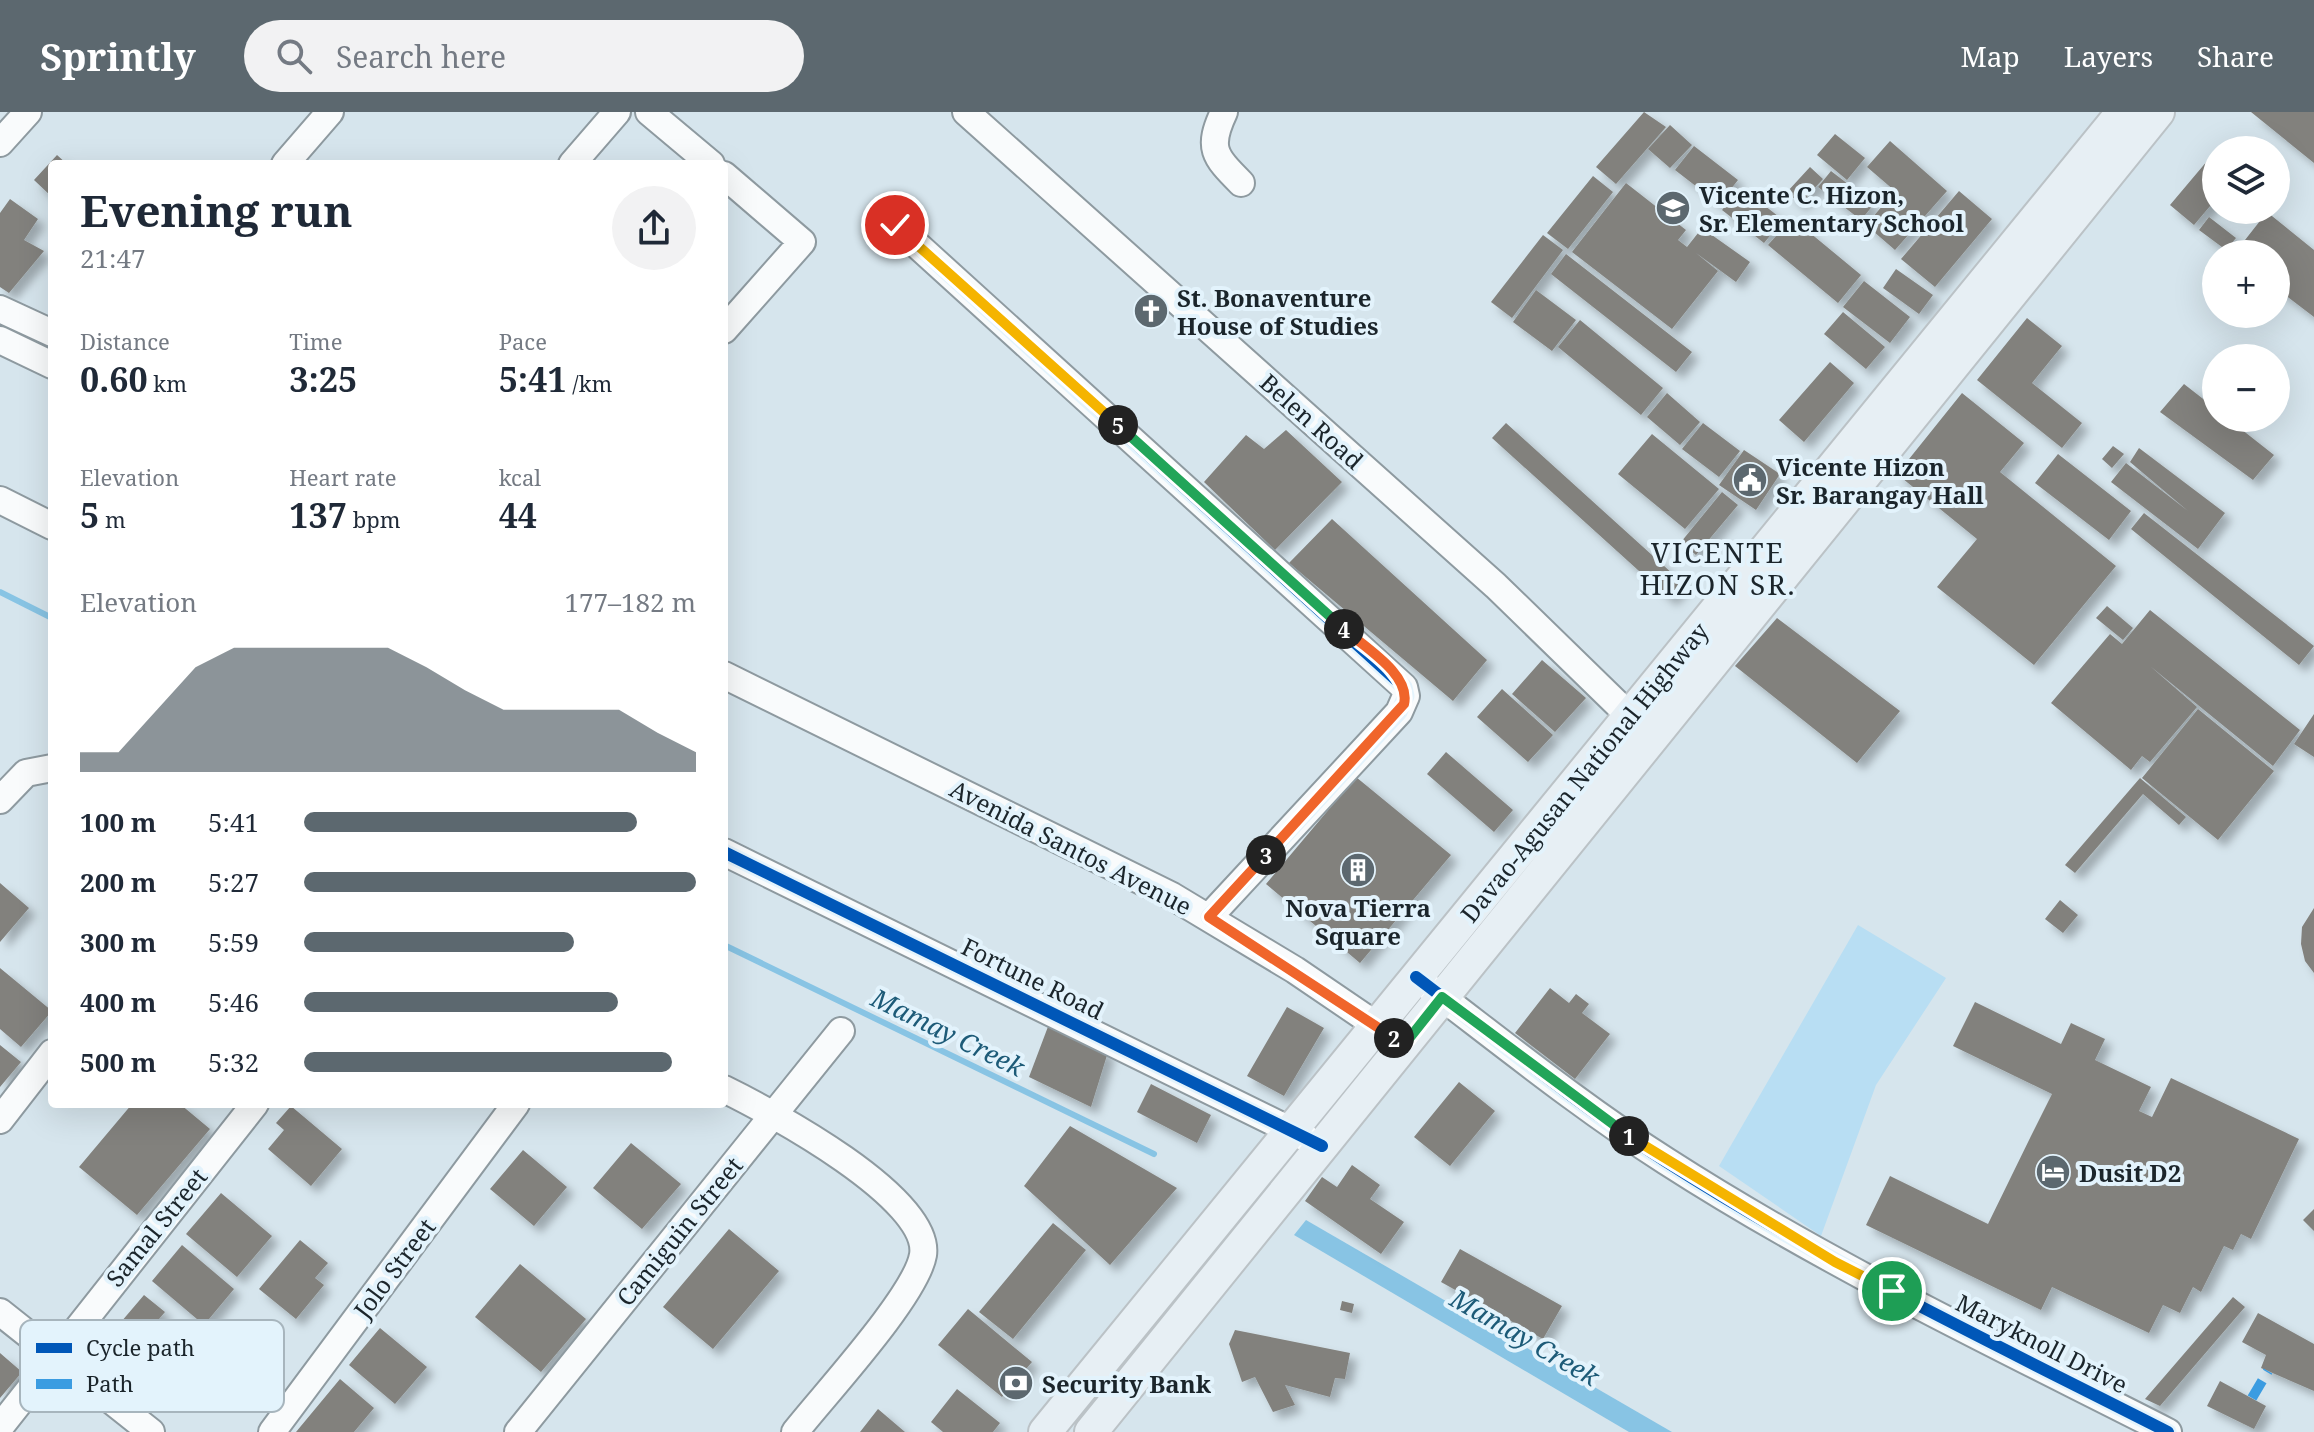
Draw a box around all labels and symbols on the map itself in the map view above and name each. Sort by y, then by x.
place label: Vicente C. Hizon, Sr. Elementary School [1699,178,1964,239]
school or university icon: Vicente C. Hizon, Sr. Elementary School [1654,189,1692,227]
pin [861,191,929,259]
place label: St. Bonaventure House of Studies [1177,281,1379,342]
church icon: St. Bonaventure House of Studies [1132,292,1170,330]
street label: Belen Road [1253,366,1371,476]
pin: 5 [1098,405,1138,445]
place label: Vicente Hizon Sr. Barangay Hall [1776,450,1984,511]
public building icon: Vicente Hizon Sr. Barangay Hall [1731,461,1769,499]
district label: VICENTE HIZON SR. [1639,533,1797,603]
pin: 4 [1324,609,1364,649]
street label: Davao-Agusan National Highway [1453,615,1716,929]
street label: Avenida Santos Avenue [945,772,1197,922]
pin: 3 [1246,835,1286,875]
building icon: Nova Tierra Square [1339,851,1377,889]
place label: Nova Tierra Square [1285,891,1431,952]
street label: Fortune Road [956,929,1110,1027]
water label: Mamay Creek [865,979,1032,1085]
pin: 2 [1374,1018,1414,1058]
pin: 1 [1609,1116,1649,1156]
street label: Camiguin Street [609,1149,749,1313]
hotel icon: Dusit D2 [2034,1153,2072,1191]
place label: Dusit D2 [2079,1156,2181,1189]
street label: Samal Street [98,1161,214,1293]
street label: Jolo Street [345,1211,442,1325]
pin [1858,1257,1926,1325]
water label: Mamay Creek [1443,1279,1607,1395]
street label: Maryknoll Drive [1951,1285,2133,1401]
legend [20,1320,284,1412]
text: Cycle path [86,1332,195,1362]
bank icon: Security Bank [997,1364,1035,1402]
place label: Security Bank [1042,1367,1212,1400]
text: Path [86,1368,133,1398]

